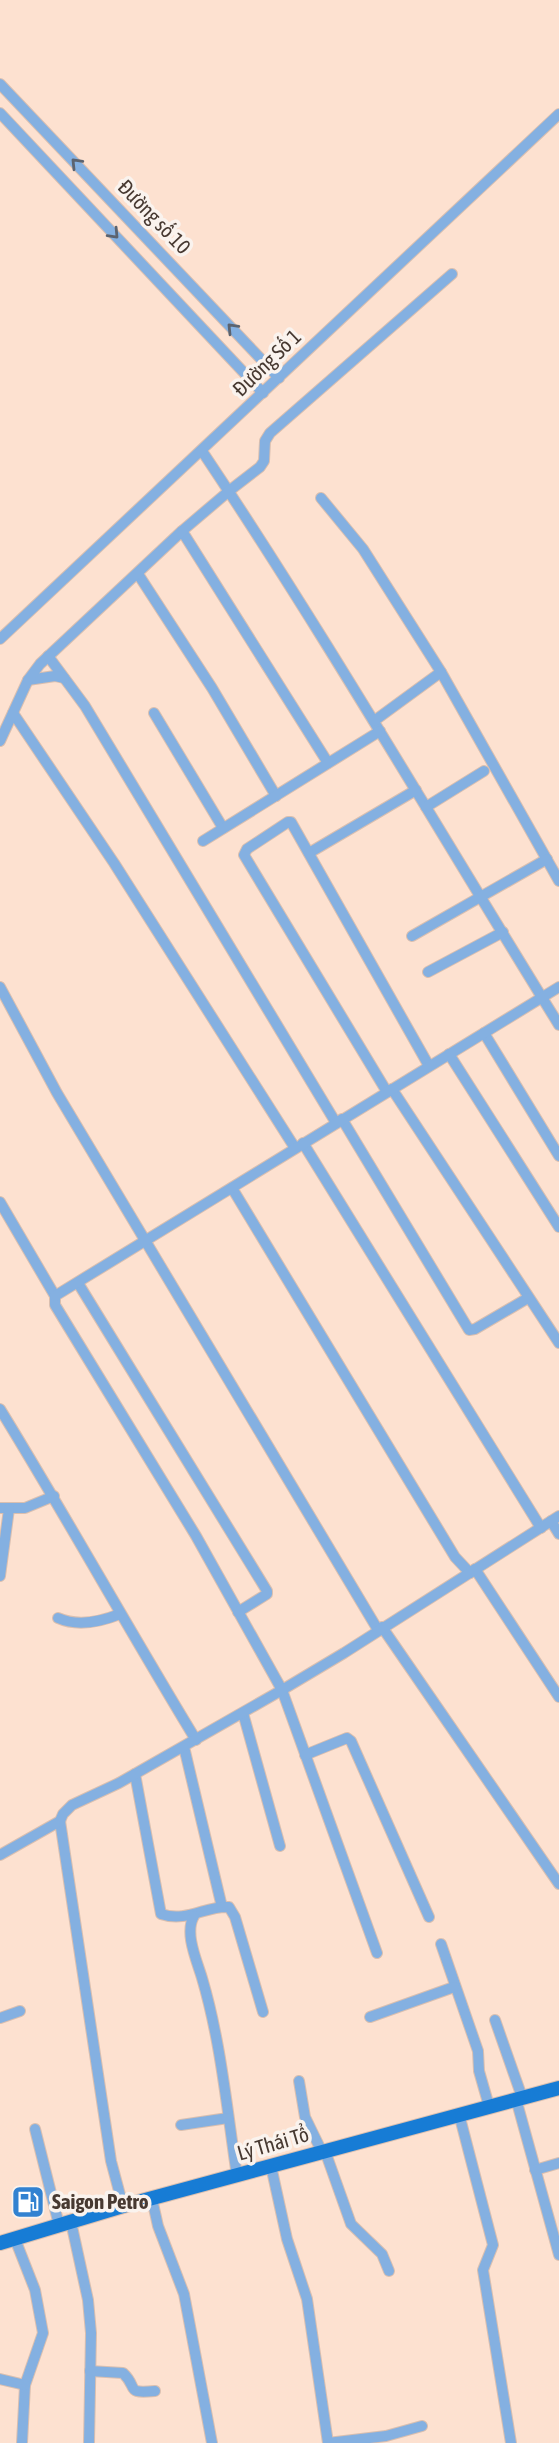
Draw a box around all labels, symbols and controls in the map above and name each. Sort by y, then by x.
one-way arrow [71,158,84,171]
street label: Đường số 10 [114,174,196,258]
one-way arrow [106,226,118,239]
one-way arrow [228,323,241,336]
street label: Đường Số 1 [227,324,305,401]
street label: Lý Thái Tổ [234,2121,311,2165]
fuel station icon: Saigon Petro [9,2183,47,2221]
place label: Saigon Petro [52,2189,149,2213]

